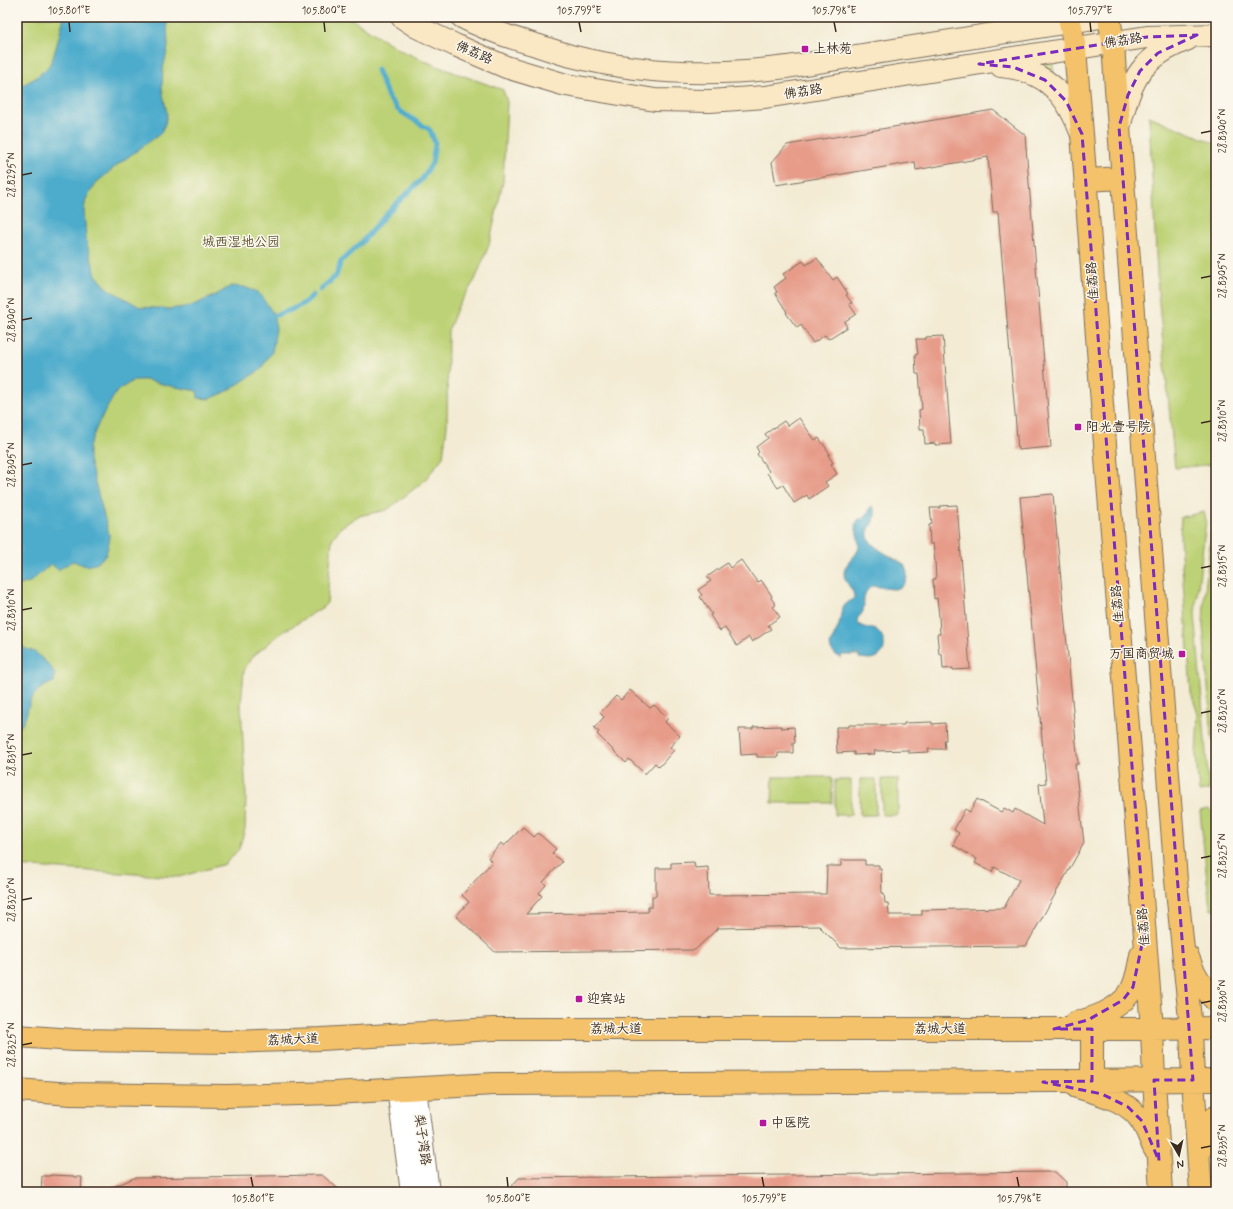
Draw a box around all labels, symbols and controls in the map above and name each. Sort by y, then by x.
text: 105.801°E [48,4,90,18]
text: 105.800°E [302,4,346,18]
text: 105.799°E [557,4,601,18]
text: 105.798°E [812,4,857,18]
text: 105.797°E [1068,4,1113,18]
street label: 佛荔路 [1102,30,1144,52]
street label: 佛荔路 [453,37,495,69]
place label: 上林苑 [813,41,852,58]
marker: 上林苑 [800,44,810,54]
street label: 佛荔路 [782,81,824,103]
text: 28.8300°N [1216,109,1230,153]
text: 28.8295°N [5,152,19,197]
park label: 城西湿地公园 [202,234,280,251]
text: 28.8305°N [1216,253,1230,298]
street label: 佳荔路 [1083,261,1103,301]
text: 28.8300°N [5,298,19,342]
text: 28.8310°N [1216,400,1230,442]
place label: 阳光壹号院 [1086,419,1151,436]
marker: 阳光壹号院 [1073,422,1083,432]
text: 28.8305°N [5,442,19,487]
text: 28.8315°N [1216,544,1230,587]
street label: 佳荔路 [1108,584,1128,624]
text: 28.8310°N [5,589,19,631]
place label: 万国商贸城 [1109,646,1174,663]
marker: 万国商贸城 [1177,649,1187,659]
text: 28.8320°N [1216,689,1230,733]
text: 28.8315°N [5,733,19,776]
text: 28.8325°N [1216,833,1230,878]
text: 28.8320°N [5,878,19,922]
street label: 佳荔路 [1134,907,1154,947]
text: 28.8330°N [1216,980,1230,1022]
place label: 迎宾站 [587,991,626,1008]
marker: 迎宾站 [574,994,584,1004]
street label: 荔城大道 [590,1021,642,1038]
street label: 荔城大道 [914,1021,966,1038]
text: 28.8325°N [5,1022,19,1067]
street label: 荔城大道 [267,1031,319,1049]
street label: 梨子湾路 [410,1113,434,1167]
place label: 中医院 [771,1115,810,1132]
marker: 中医院 [758,1118,768,1128]
text: 28.8335°N [1216,1124,1230,1167]
north arrow [1159,1135,1199,1175]
text: N [1176,1156,1185,1171]
text: 105.801°E [232,1192,274,1206]
text: 105.800°E [486,1192,530,1206]
text: 105.799°E [742,1192,786,1206]
text: 105.798°E [997,1192,1042,1206]

